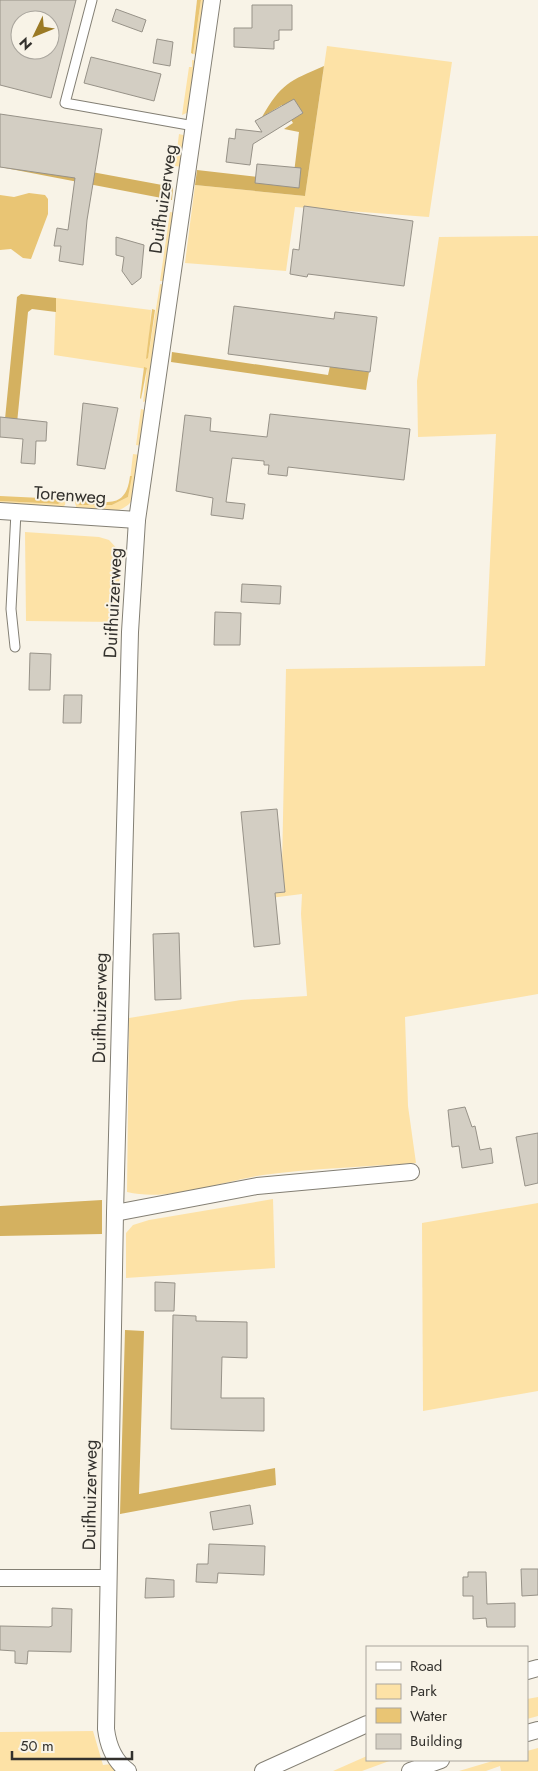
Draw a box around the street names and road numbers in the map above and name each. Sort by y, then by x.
street label: Duifhuizerweg [142,142,184,256]
street label: Torenweg [33,480,107,510]
street label: Duifhuizerweg [97,547,129,659]
street label: Duifhuizerweg [86,952,114,1064]
street label: Duifhuizerweg [76,1439,104,1551]

